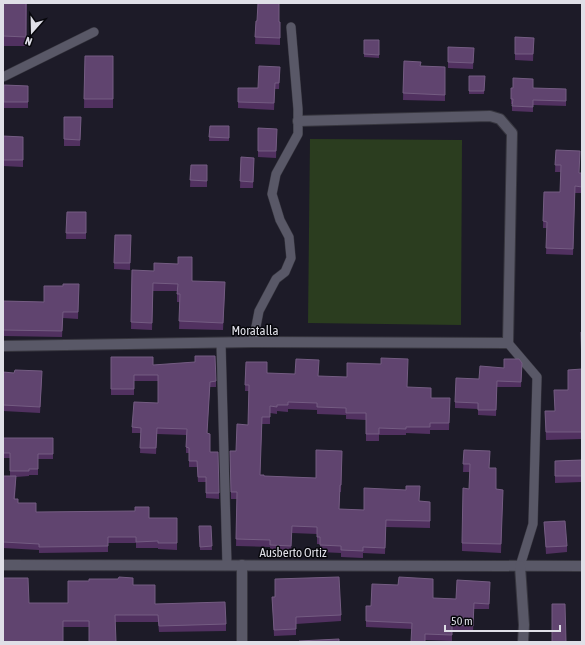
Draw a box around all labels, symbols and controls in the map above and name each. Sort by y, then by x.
north arrow [12,12,52,52]
text: N [23,35,34,48]
street label: Moratalla [231,323,279,338]
street label: Ausberto Ortiz [259,545,327,560]
scale bar [445,607,560,633]
text: 50 m [451,614,473,628]

